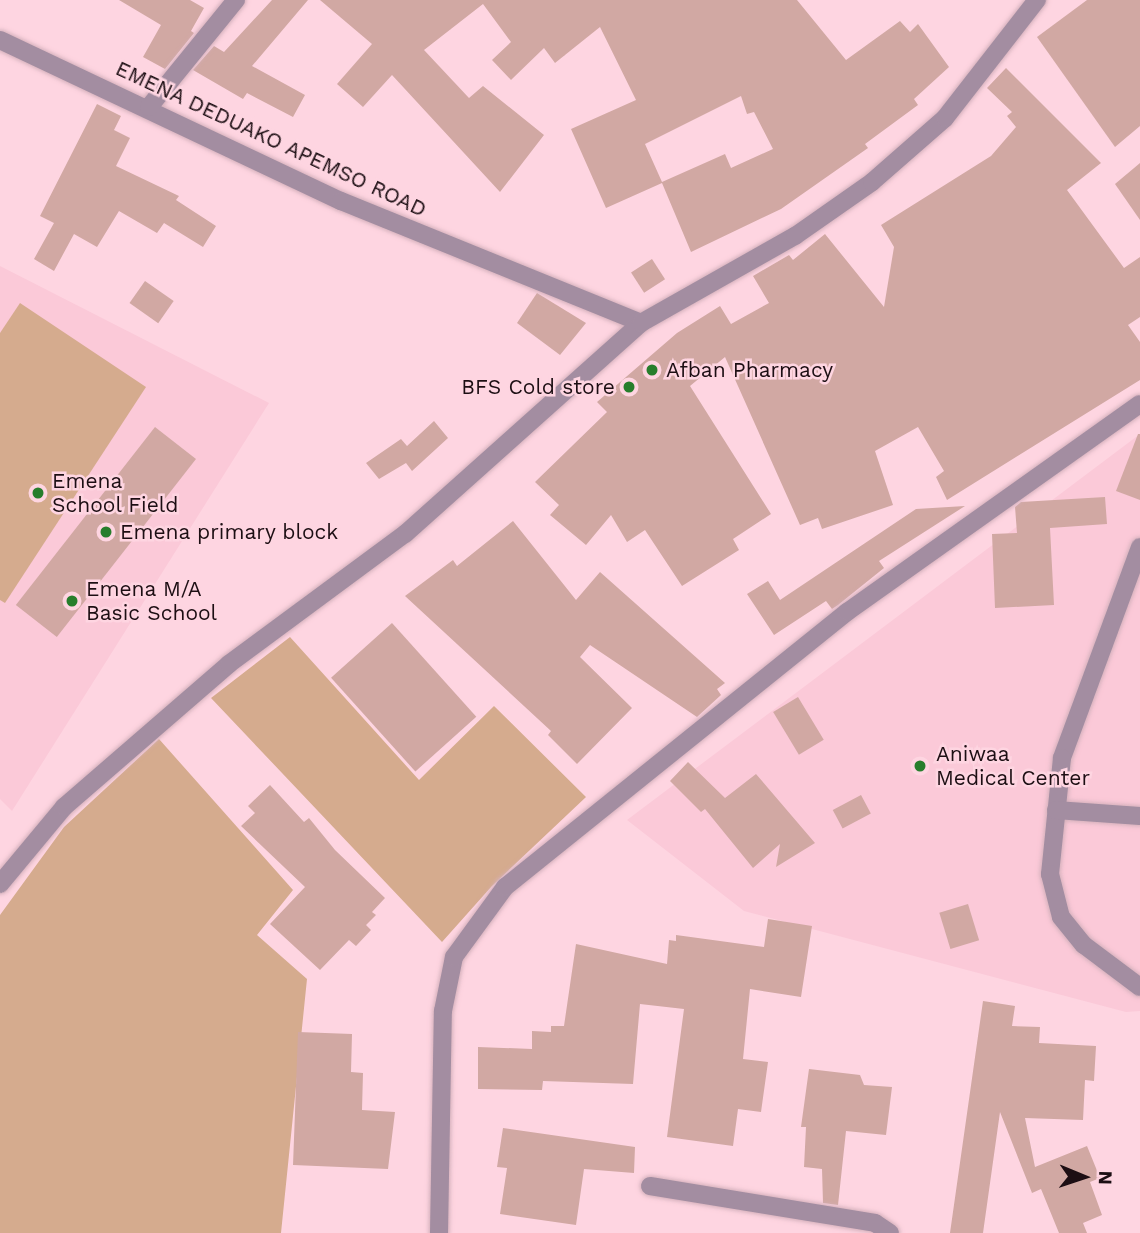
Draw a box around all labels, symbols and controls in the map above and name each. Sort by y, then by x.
street label: EMENA DEDUAKO APEMSO ROAD [111,55,431,223]
place label: Afban Pharmacy [666,357,833,383]
marker: Afban Pharmacy [644,362,660,378]
place label: BFS Cold store [461,374,615,400]
marker: BFS Cold store [621,379,637,395]
place label: Emena School Field [52,468,179,518]
marker: Emena School Field [30,485,46,501]
place label: Emena primary block [120,519,339,545]
marker: Emena primary block [98,524,114,540]
place label: Emena M/A Basic School [86,576,217,626]
marker: Emena M/A Basic School [64,593,80,609]
place label: Aniwaa Medical Center [936,741,1091,791]
marker: Aniwaa Medical Center [910,756,930,776]
north arrow [1049,1142,1119,1212]
text: N [1094,1170,1117,1185]

